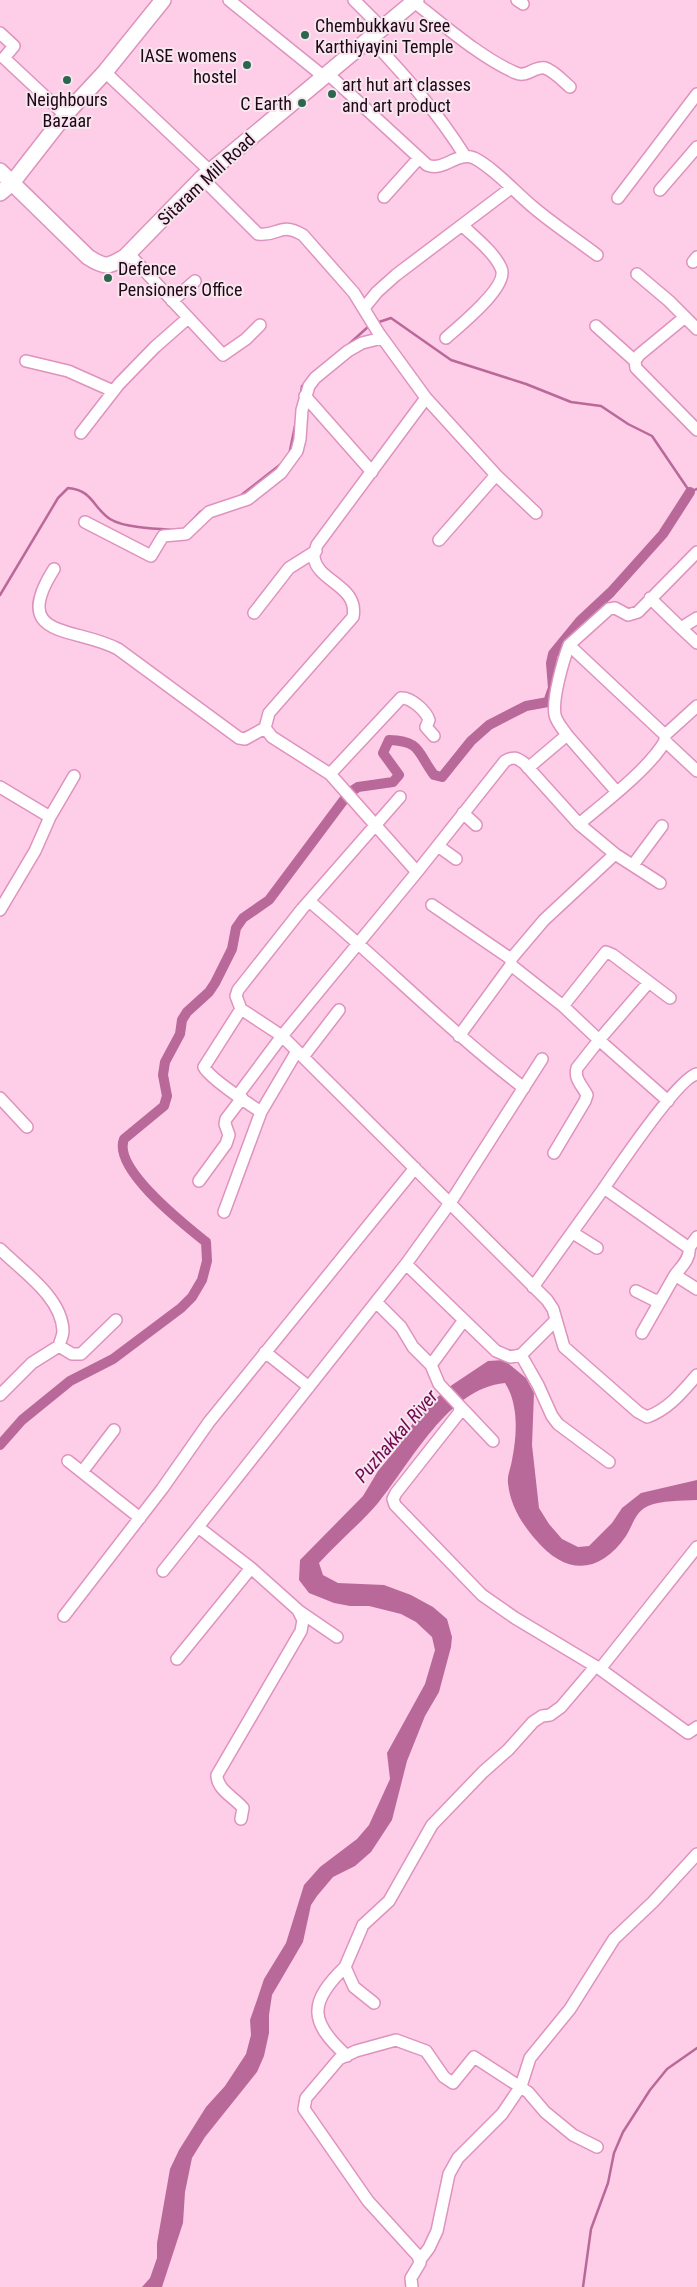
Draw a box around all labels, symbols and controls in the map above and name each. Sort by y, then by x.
place label: Chembukkavu Sree Karthiyayini Temple [315,15,454,57]
marker: Chembukkavu Sree Karthiyayini Temple [299,29,311,41]
place label: IASE womens hostel [140,45,237,87]
marker: IASE womens hostel [241,59,253,71]
marker: Neighbours Bazaar [61,74,73,86]
place label: art hut art classes and art product [342,74,471,116]
marker: art hut art classes and art product [326,88,338,100]
place label: Neighbours Bazaar [26,89,108,131]
place label: C Earth [240,93,292,114]
marker: C Earth [296,97,308,109]
street label: Sitaram Mill Road [153,129,259,229]
place label: Defence Pensioners Office [118,258,242,300]
marker: Defence Pensioners Office [102,272,114,284]
water label: Puzhakkal River [350,1385,443,1487]

